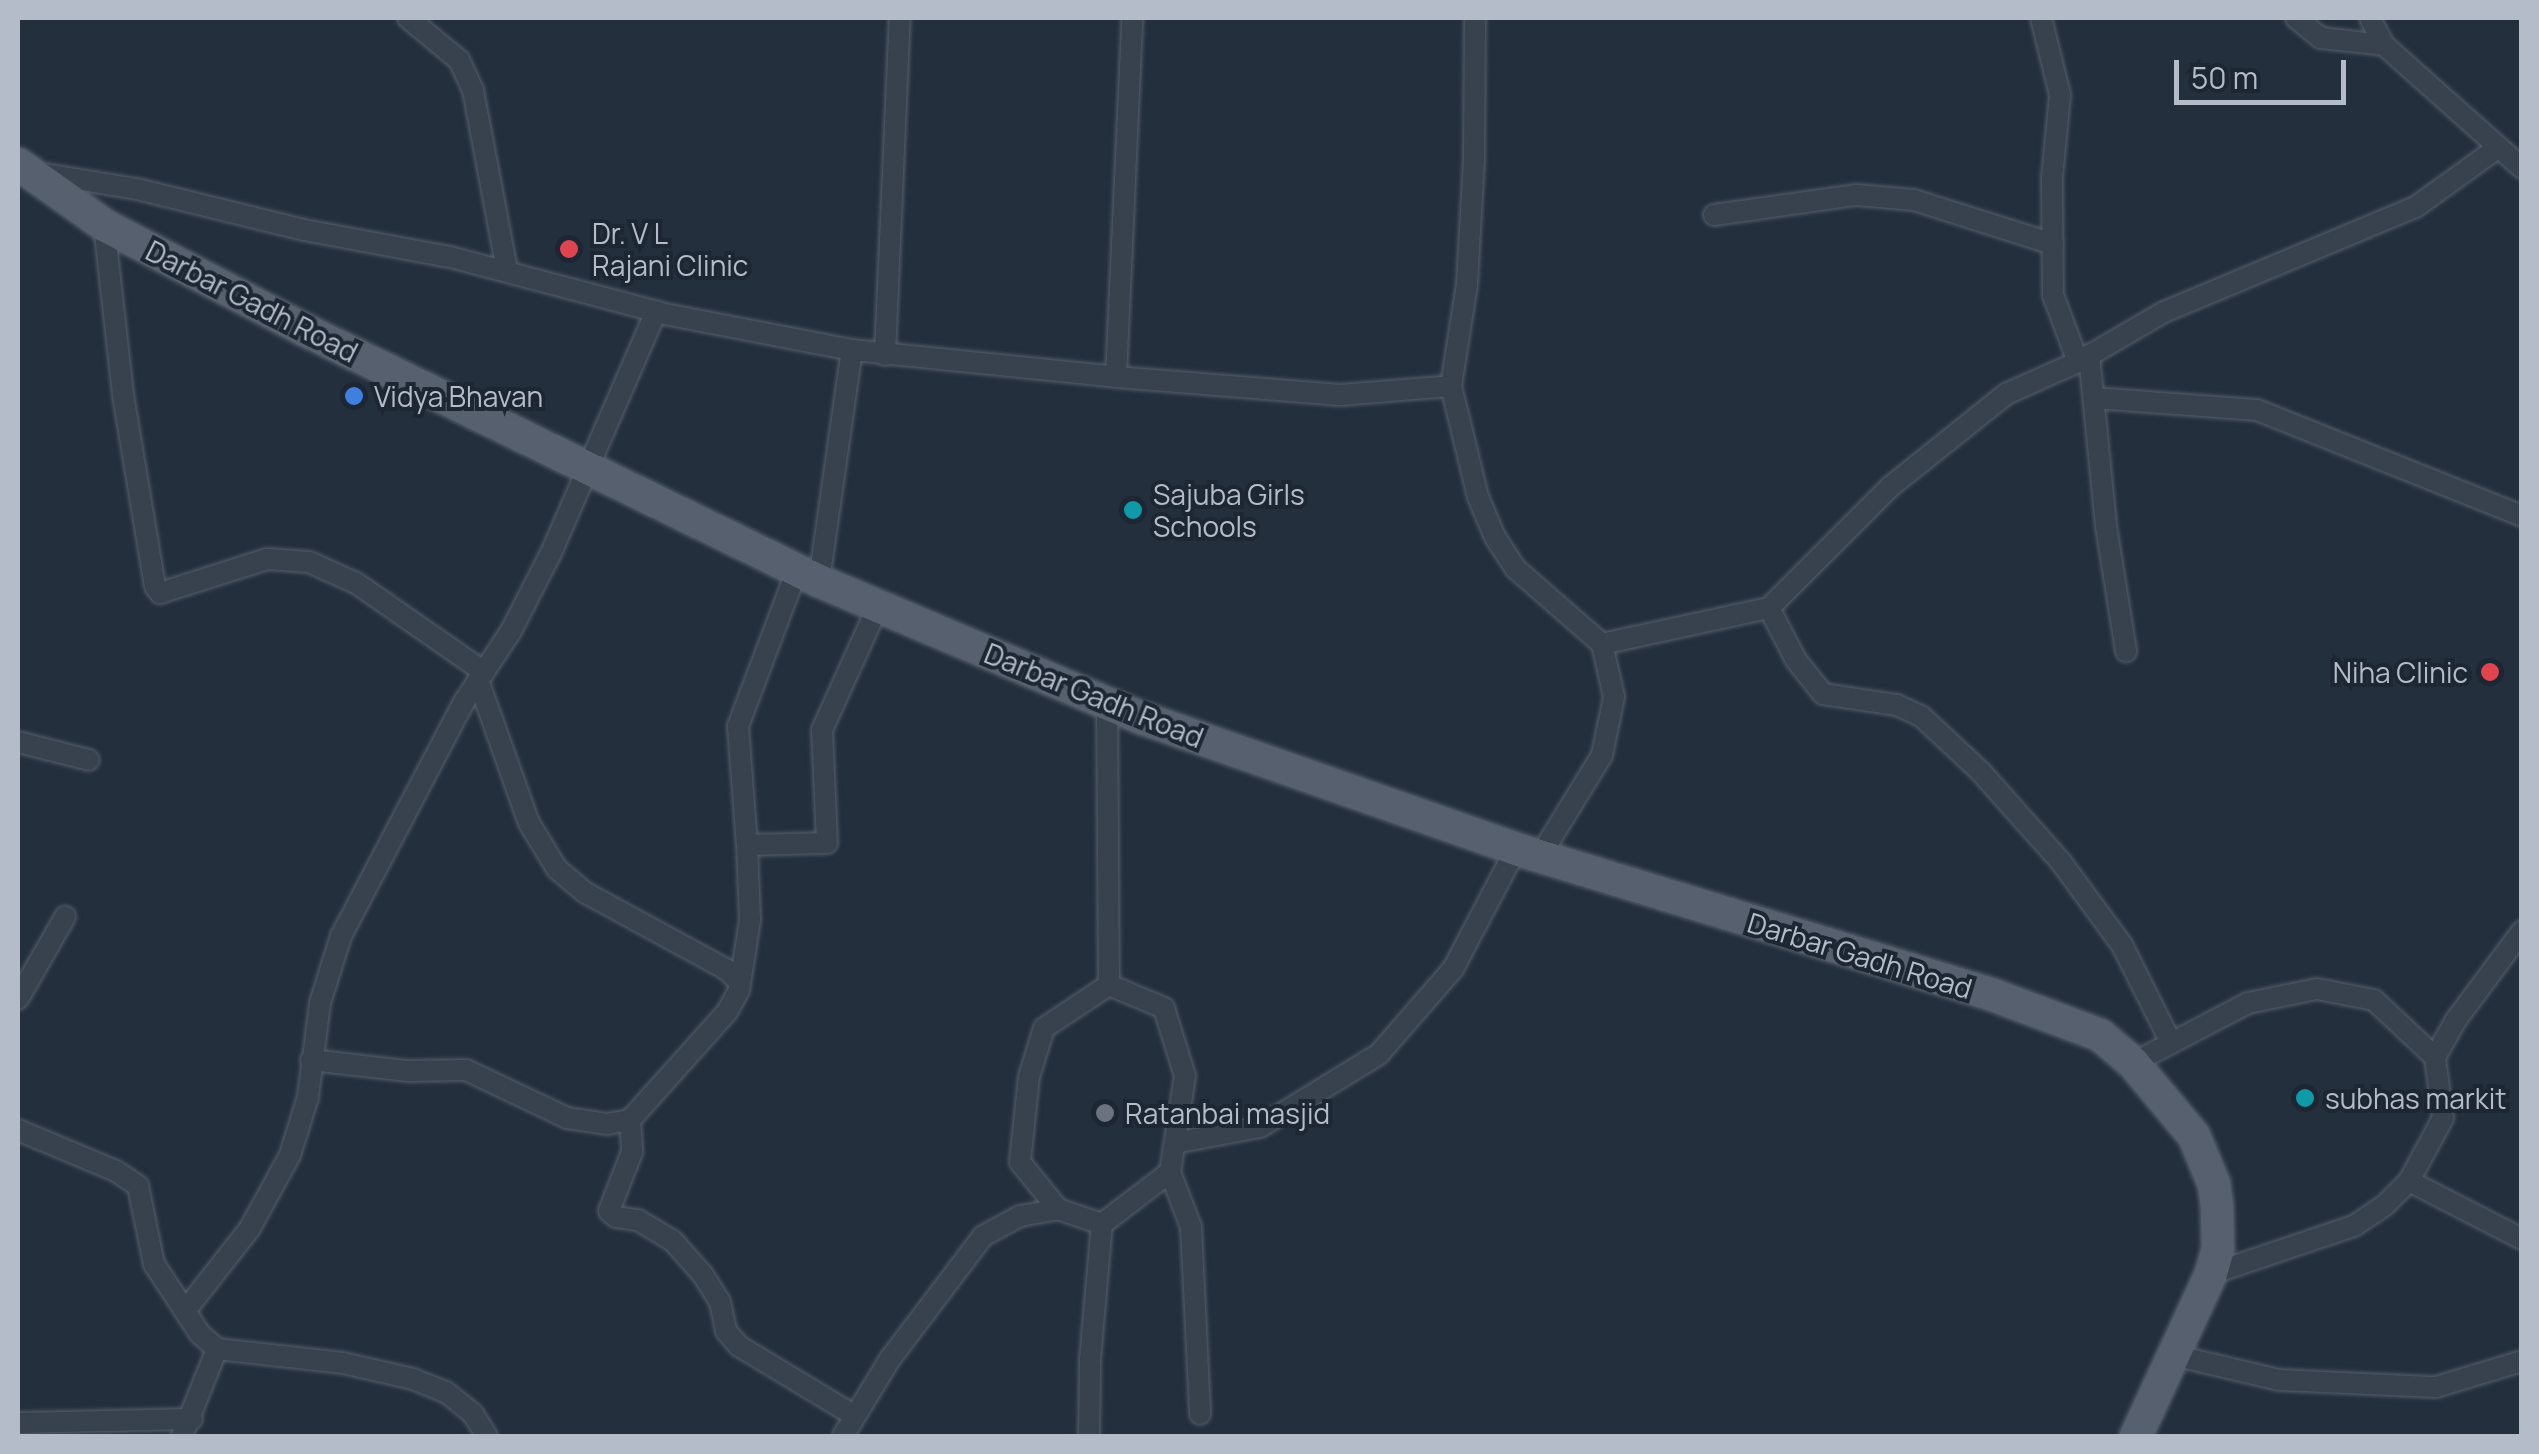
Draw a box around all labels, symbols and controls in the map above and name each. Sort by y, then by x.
scale bar [2179,40,2352,102]
text: 50 m [2191,57,2258,98]
place label: Dr. V L Rajani Clinic [592,216,748,282]
street label: Darbar Gadh Road [141,233,363,369]
marker: Dr. V L Rajani Clinic [556,236,582,262]
place label: Vidya Bhavan [374,379,543,413]
marker: Vidya Bhavan [343,385,365,407]
place label: Sajuba Girls Schools [1153,477,1305,543]
marker: Sajuba Girls Schools [1122,499,1144,521]
street label: Darbar Gadh Road [980,636,1208,754]
place label: Niha Clinic [2333,655,2468,689]
marker: Niha Clinic [2477,659,2503,685]
street label: Darbar Gadh Road [1744,905,1976,1005]
place label: subhas markit [2325,1081,2506,1115]
marker: subhas markit [2294,1087,2316,1109]
place label: Ratanbai masjid [1125,1096,1330,1130]
marker: Ratanbai masjid [1094,1102,1116,1124]

